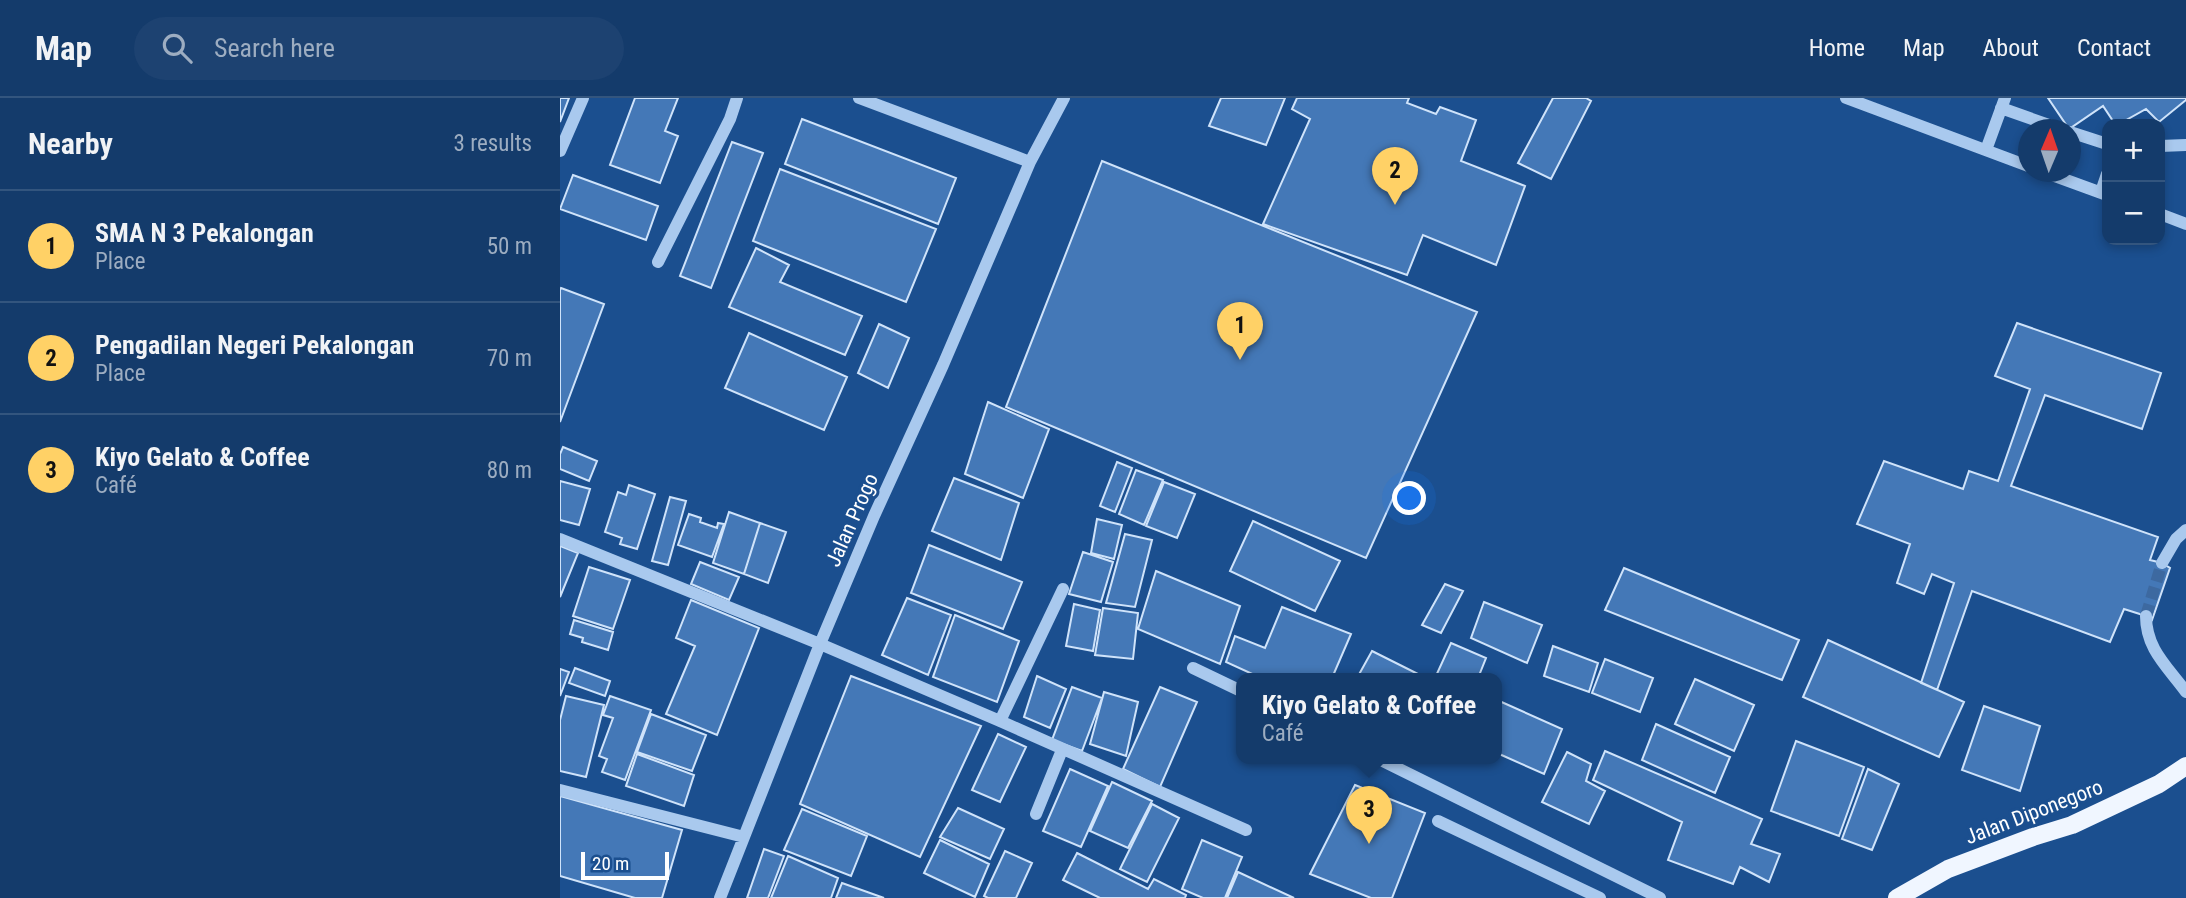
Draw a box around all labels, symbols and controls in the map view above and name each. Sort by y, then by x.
search box [134,17,624,80]
text: Map [35,29,92,68]
icon: search [158,29,196,67]
text: Search here [214,33,335,63]
text: Home [1809,34,1865,62]
text: Map [1903,34,1945,62]
text: About [1983,34,2039,62]
text: Contact [2077,34,2151,62]
north arrow [2018,119,2081,182]
map controls [2102,119,2165,245]
button: + [2102,119,2165,182]
text: Nearby [28,126,113,161]
text: 3 results [454,130,532,157]
pin: 2 [1372,147,1418,205]
button: − [2102,182,2165,245]
text: SMA N 3 Pekalongan [95,218,314,248]
text: 1 [45,233,57,260]
text: 50 m [487,233,532,260]
text: Place [95,248,145,275]
pin: 1 [1217,302,1263,360]
text: Pengadilan Negeri Pekalongan [95,330,414,360]
text: 2 [45,345,57,372]
text: 70 m [487,345,532,372]
text: Place [95,360,145,387]
text: Kiyo Gelato & Coffee [95,442,310,472]
text: 3 [45,457,57,484]
text: 80 m [487,457,532,484]
street label: Jalan Progo [821,470,883,570]
text: Café [95,472,137,499]
your location [1392,481,1426,515]
popup [1236,673,1502,764]
text: Kiyo Gelato & Coffee [1262,690,1476,720]
text: Café [1262,720,1304,747]
street label: Jalan Diponegoro [1962,775,2106,849]
pin: 3 [1346,786,1392,844]
scale bar [581,849,668,881]
text: 20 m [592,852,629,875]

